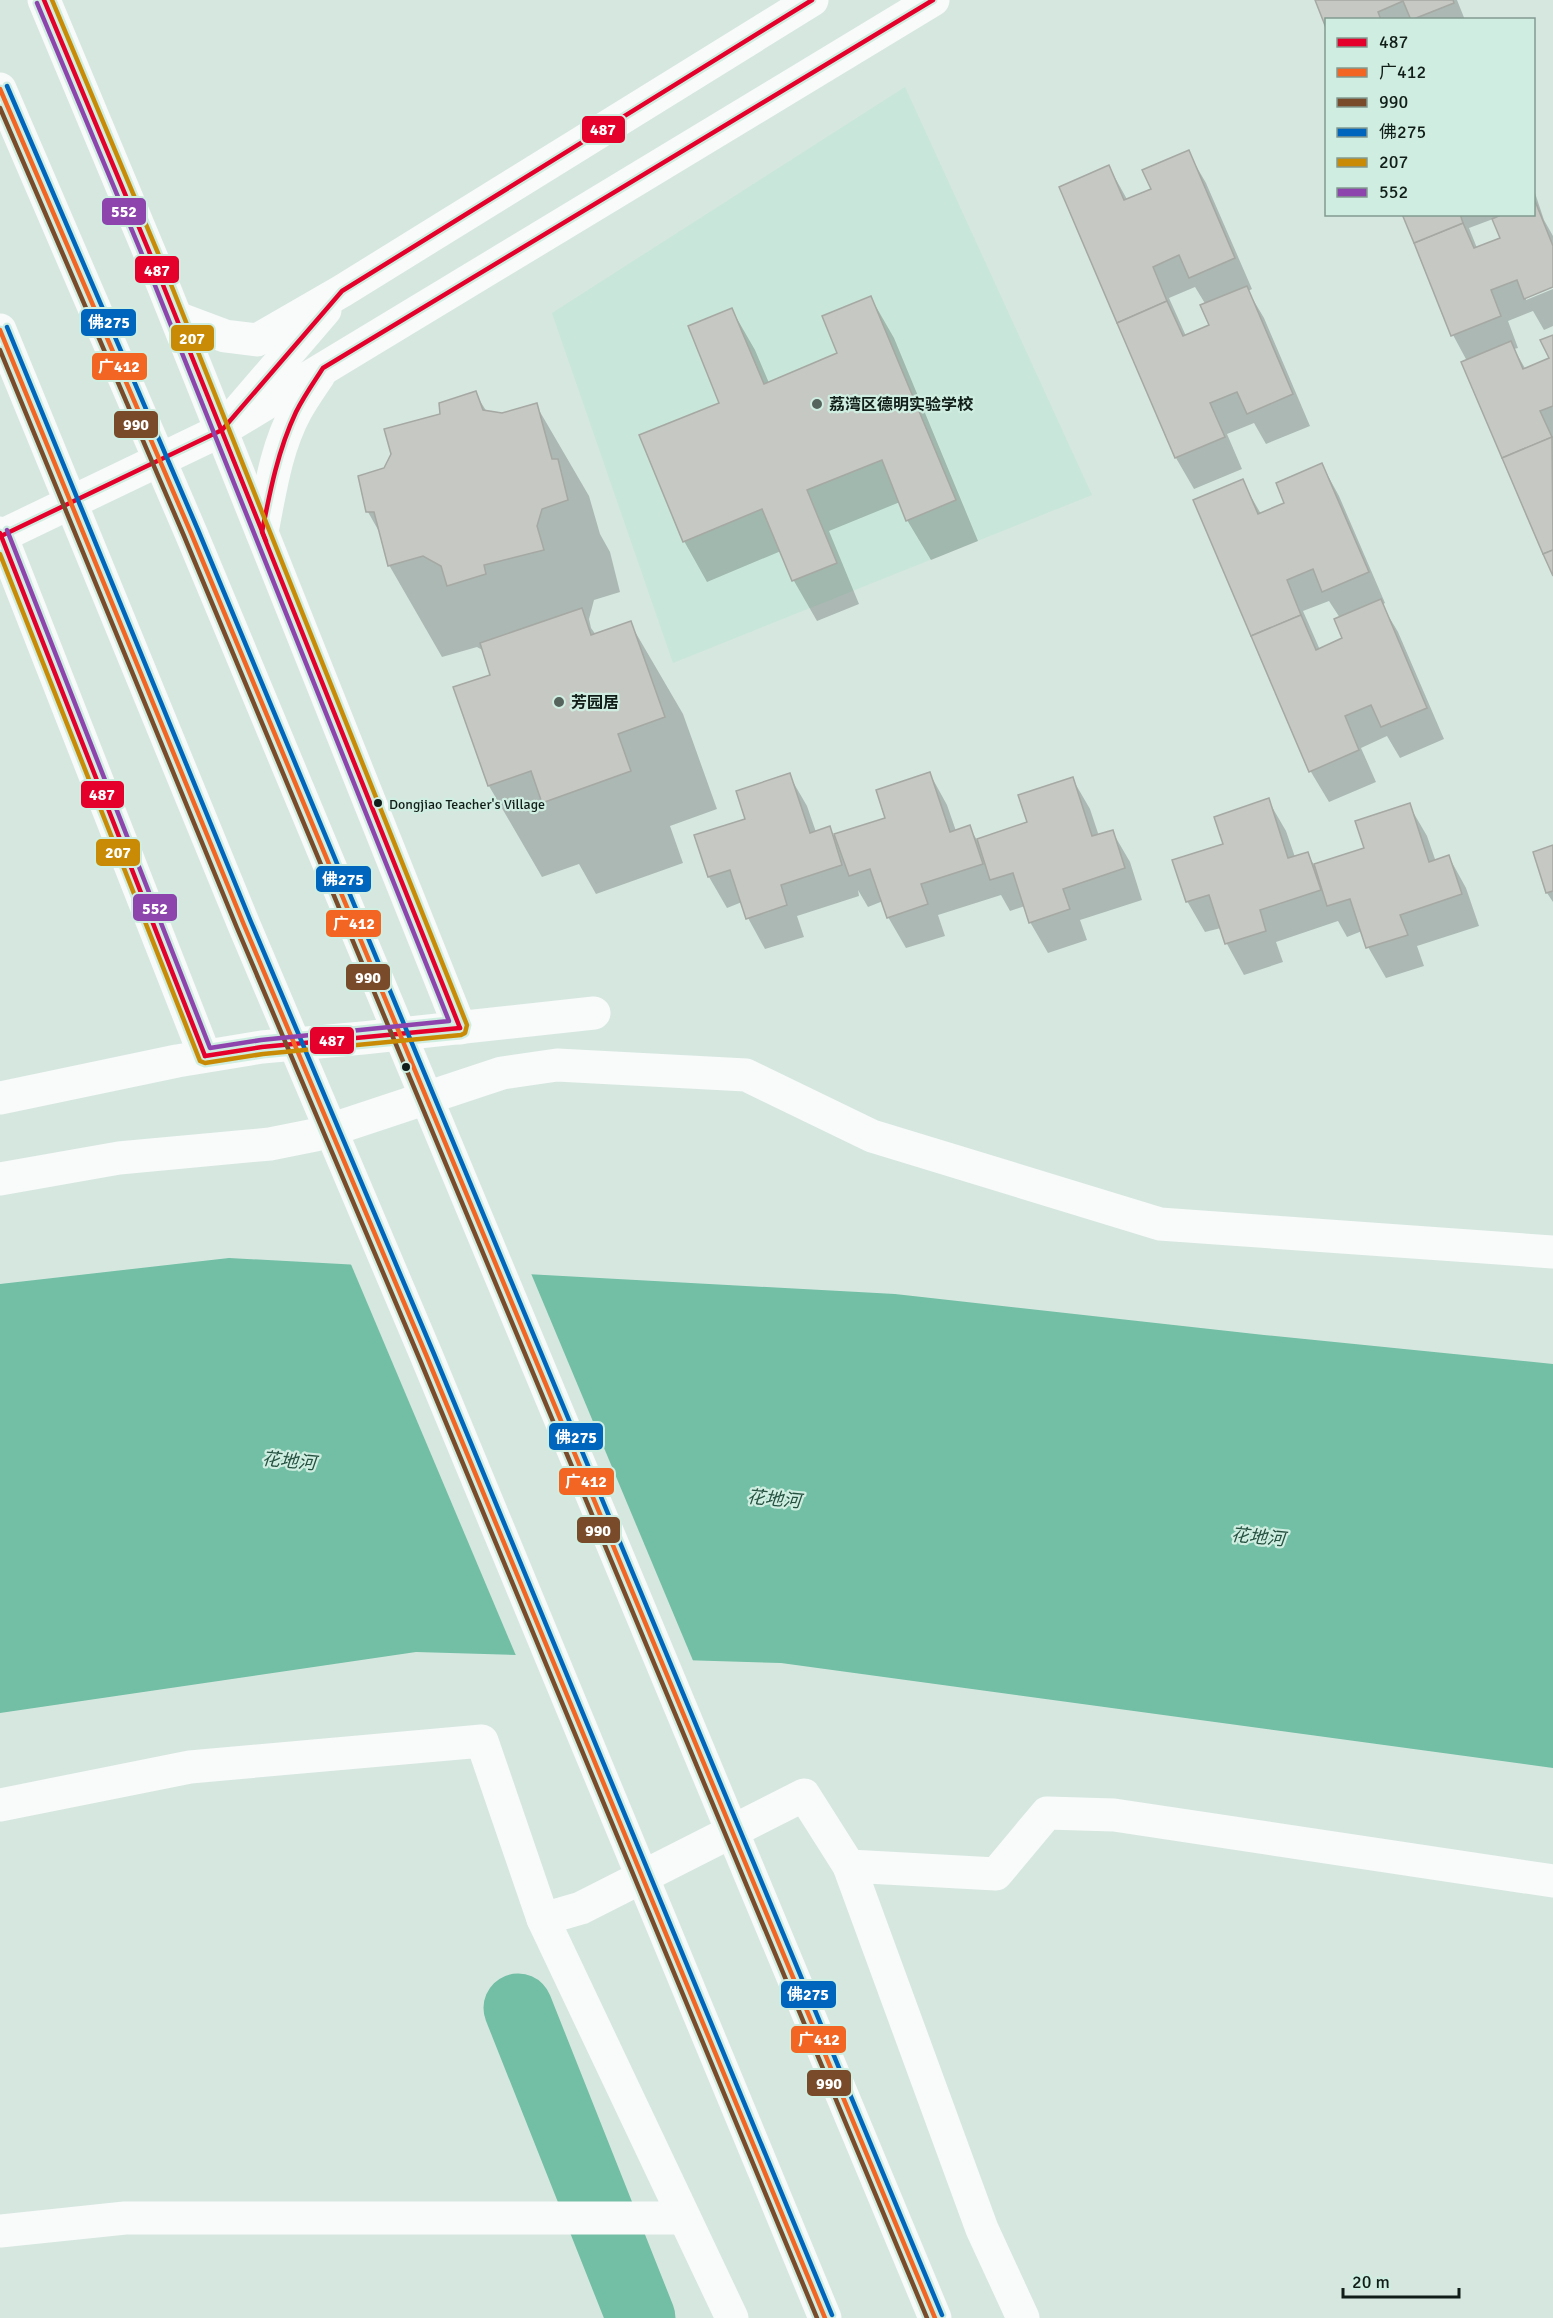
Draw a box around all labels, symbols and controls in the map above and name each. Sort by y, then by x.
legend [1325,18,1535,216]
text: 487 [1379,31,1408,53]
text: 广412 [1379,61,1426,83]
text: 990 [1379,91,1408,113]
line badge: 487 [581,115,626,144]
text: 487 [590,120,616,140]
text: 佛275 [1379,121,1426,143]
text: 207 [1379,151,1408,173]
text: 552 [1379,181,1408,203]
line badge: 552 [101,197,147,226]
text: 552 [111,202,137,222]
line badge: 487 [134,255,180,284]
text: 487 [144,261,170,281]
line badge: 佛275 [80,308,137,337]
text: 佛275 [88,313,130,333]
line badge: 207 [170,324,215,352]
text: 207 [179,329,205,349]
line badge: 广412 [91,352,148,381]
text: 广412 [98,357,140,377]
place label: 荔湾区德明实验学校 [829,395,974,415]
marker: 荔湾区德明实验学校 [810,397,824,411]
line badge: 990 [113,410,159,439]
text: 990 [123,415,149,435]
place label: 芳园居 [571,693,619,713]
marker: 芳园居 [552,695,566,709]
line badge: 487 [80,780,125,809]
text: 487 [89,785,115,805]
place label: Dongjiao Teacher's Village [389,796,545,813]
marker: Dongjiao Teacher's Village [372,797,384,809]
line badge: 207 [95,838,141,867]
text: 207 [105,843,131,863]
line badge: 佛275 [315,865,372,893]
text: 佛275 [322,870,364,890]
line badge: 552 [132,893,178,922]
text: 552 [142,899,168,919]
line badge: 广412 [325,909,382,938]
text: 广412 [333,914,375,934]
line badge: 990 [345,963,391,991]
text: 990 [355,968,381,988]
line badge: 487 [309,1026,355,1055]
text: 487 [319,1031,345,1051]
unlabelled marker [400,1061,412,1073]
line badge: 佛275 [548,1422,604,1451]
text: 佛275 [555,1428,597,1448]
water label: 花地河 [261,1448,320,1475]
line badge: 广412 [558,1467,615,1496]
text: 广412 [565,1472,607,1492]
water label: 花地河 [746,1486,805,1513]
line badge: 990 [576,1516,621,1544]
text: 990 [585,1521,611,1541]
water label: 花地河 [1230,1524,1289,1551]
line badge: 佛275 [780,1980,837,2009]
text: 佛275 [787,1985,829,2005]
line badge: 广412 [790,2025,847,2054]
text: 广412 [798,2030,840,2050]
line badge: 990 [806,2069,852,2097]
text: 990 [816,2074,842,2094]
scale bar [1343,2261,1458,2299]
text: 20 m [1352,2271,1390,2293]

